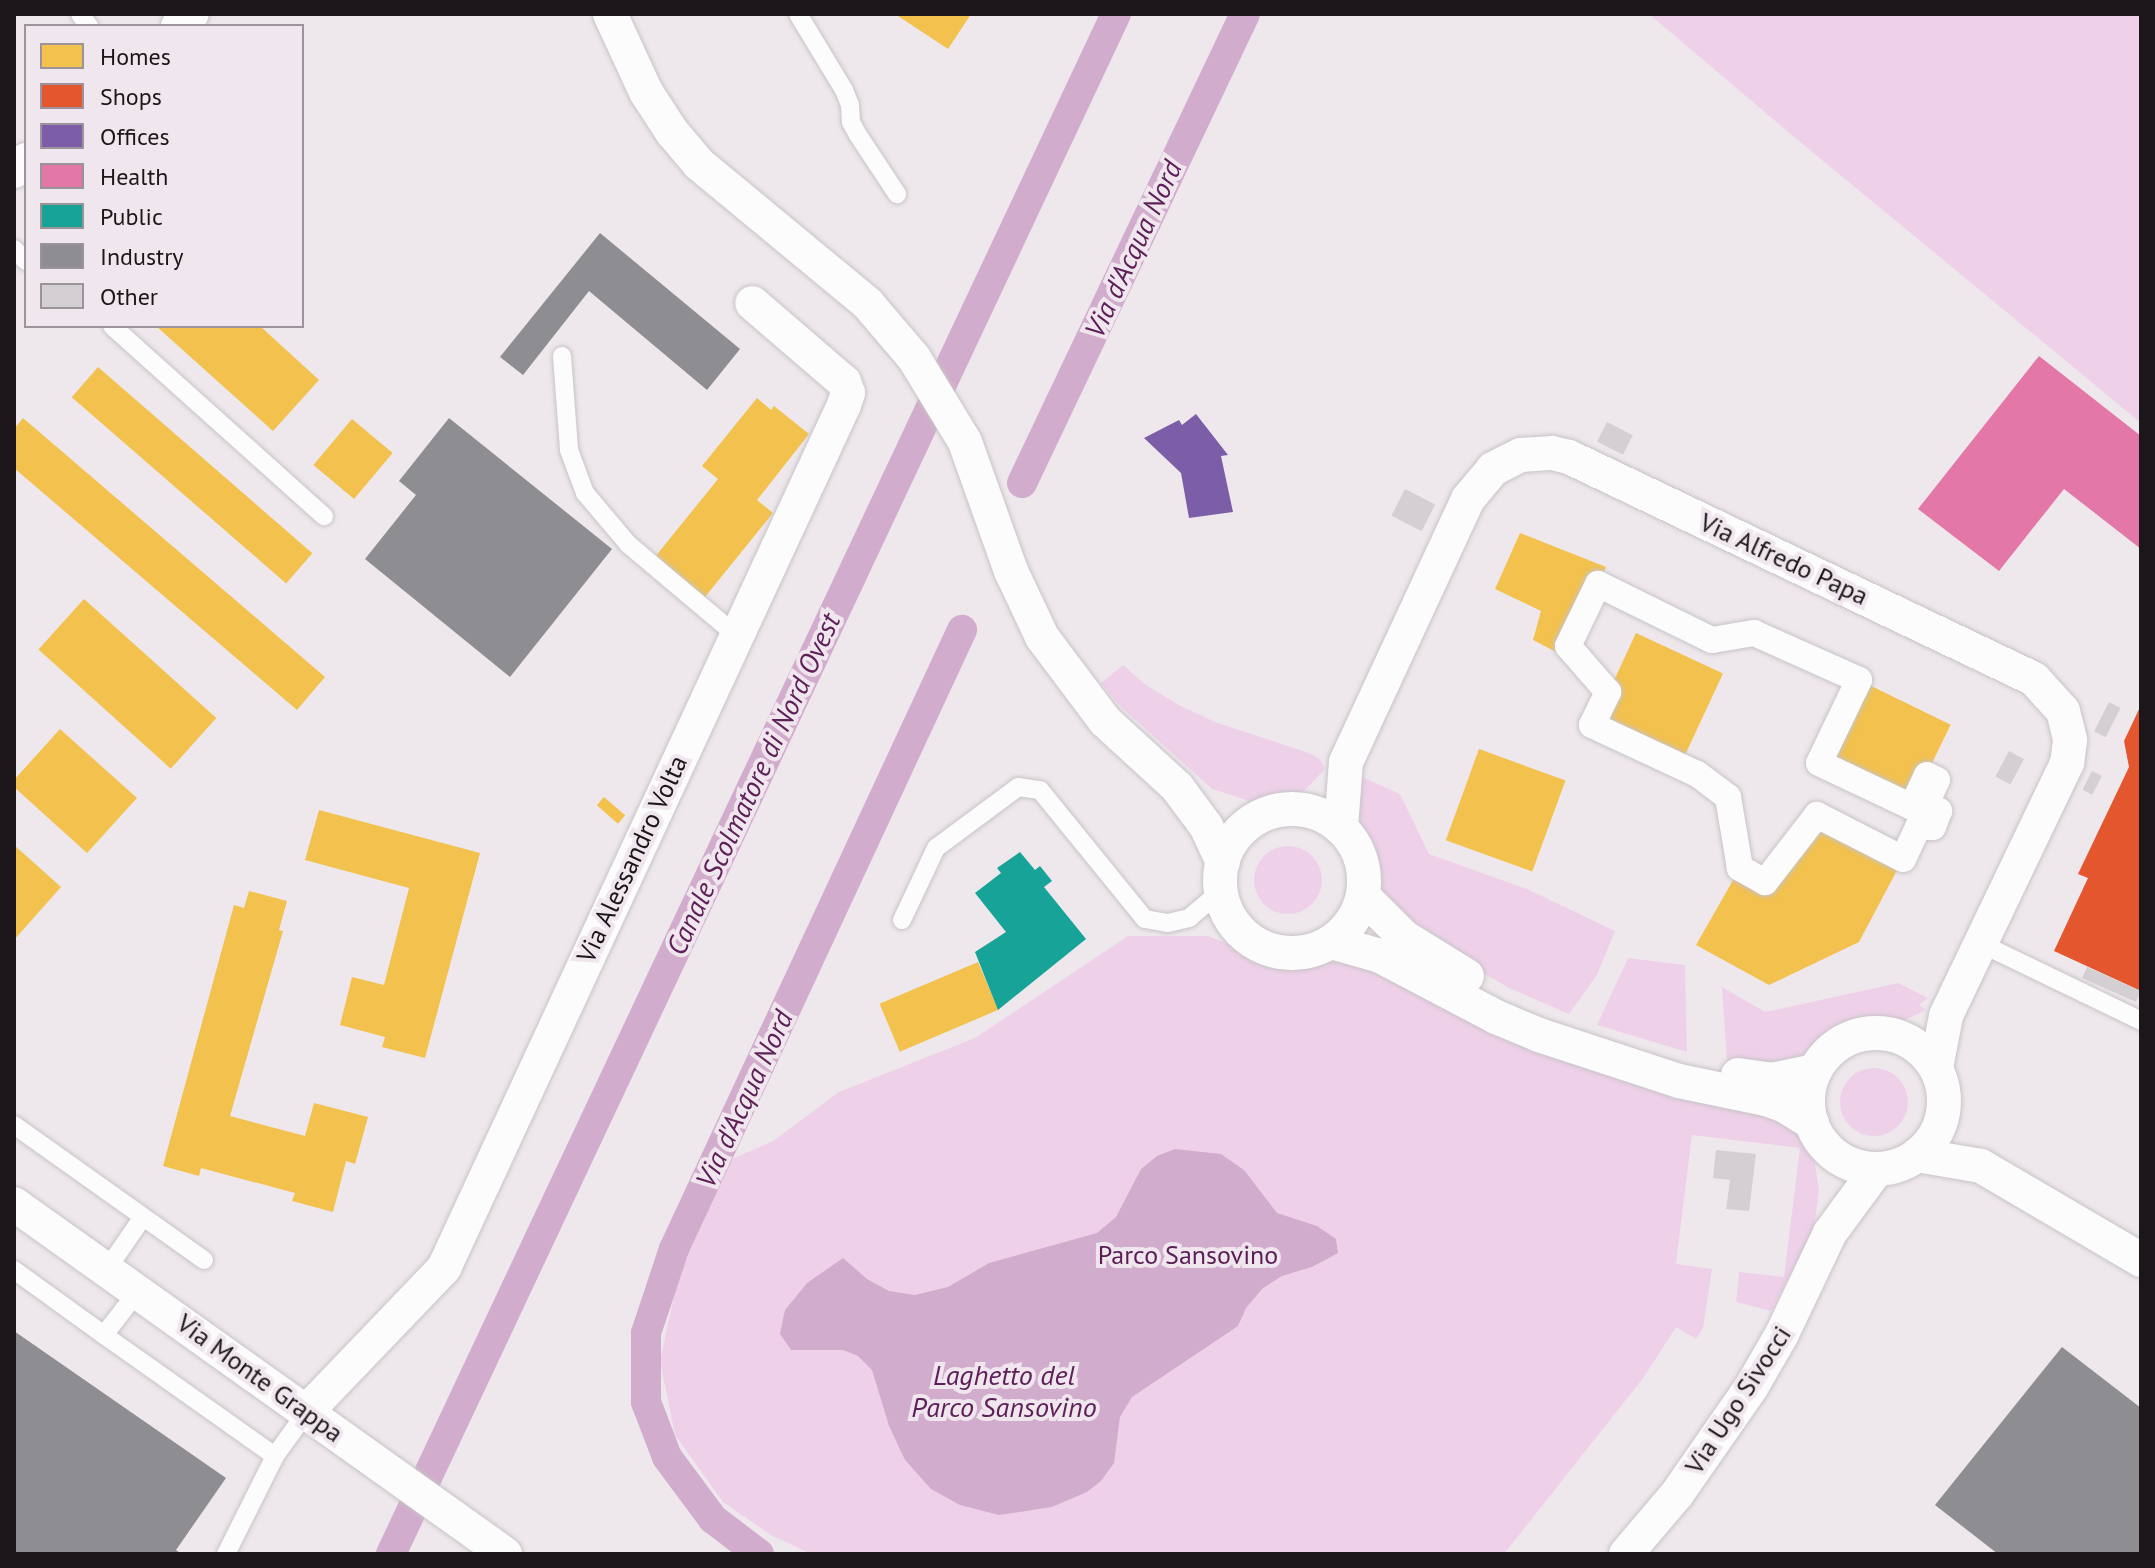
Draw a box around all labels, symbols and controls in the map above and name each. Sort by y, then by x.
legend [24,24,304,328]
text: Homes [100,41,171,72]
text: Shops [100,81,162,112]
text: Offices [100,121,170,152]
water label: Via d'Acqua Nord [1077,155,1189,343]
text: Health [100,161,169,192]
text: Public [100,201,163,232]
text: Industry [100,241,184,272]
text: Other [100,281,158,312]
street label: Via Alfredo Papa [1694,506,1874,612]
water label: Canale Scolmatore di Nord Ovest [659,608,847,960]
street label: Via Alessandro Volta [570,750,694,968]
water label: Via d'Acqua Nord [688,1005,800,1193]
park label: Parco Sansovino [1098,1239,1278,1271]
street label: Via Monte Grappa [171,1307,349,1449]
street label: Via Ugo Sivocci [1679,1320,1797,1480]
water label: Laghetto del Parco Sansovino [911,1358,1097,1424]

